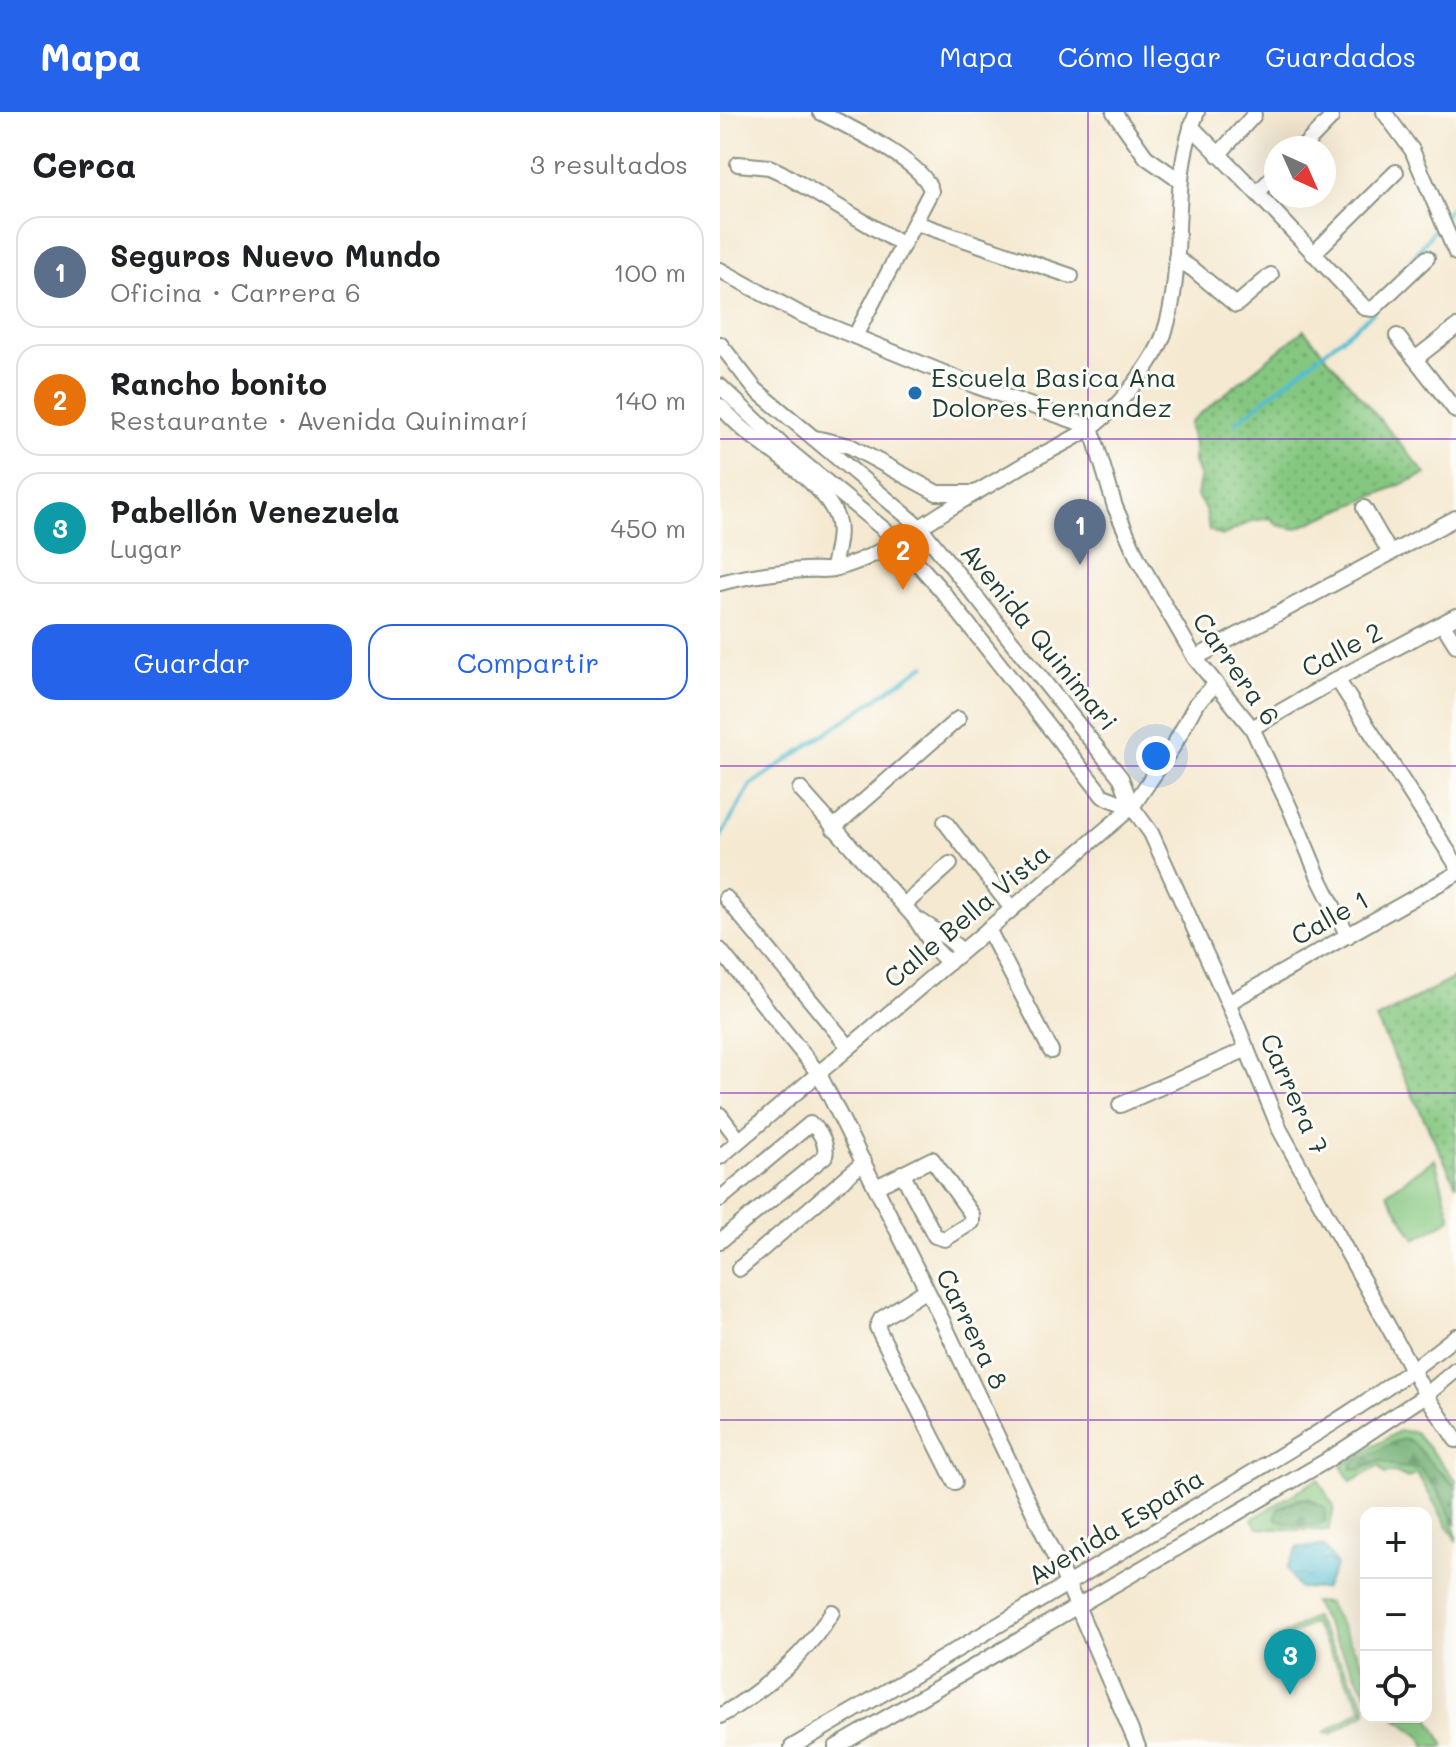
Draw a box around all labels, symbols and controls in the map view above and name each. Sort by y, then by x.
text: Mapa [40,31,141,81]
text: Mapa [939,38,1014,74]
text: Cómo llegar [1058,38,1221,74]
text: Guardados [1265,38,1416,74]
north arrow [1264,136,1336,208]
text: Cerca [32,142,136,187]
text: 3 resultados [530,147,688,181]
text: Seguros Nuevo Mundo [110,235,440,275]
text: 1 [54,255,66,289]
text: 100 m [613,255,686,289]
text: Oficina · Carrera 6 [110,275,361,309]
place label: Escuela Basica Ana Dolores Fernandez [931,360,1177,424]
text: Rancho bonito [110,363,327,403]
text: 2 [53,383,67,417]
text: 140 m [614,383,686,417]
marker: Escuela Basica Ana Dolores Fernandez [906,384,924,402]
text: Restaurante · Avenida Quinimarí [110,403,528,437]
text: Pabellón Venezuela [110,491,400,531]
pin: 1 [1054,499,1106,565]
text: 3 [52,511,68,545]
text: 450 m [610,511,686,545]
pin: 2 [877,524,929,590]
text: Lugar [110,531,182,565]
street label: Avenida Quinimari [954,536,1126,737]
street label: Carrera 6 [1186,605,1288,732]
street label: Calle 2 [1295,614,1388,684]
button: Guardar [32,624,352,700]
button: Compartir [368,624,688,700]
your location [1136,736,1176,776]
street label: Calle Bella Vista [876,836,1057,995]
street label: Calle 1 [1285,882,1374,952]
street label: Carrera 7 [1253,1028,1337,1159]
street label: Carrera 8 [929,1263,1017,1395]
street label: Avenida España [1021,1460,1210,1592]
map controls [1360,1507,1432,1723]
button: + [1360,1507,1432,1579]
button: − [1360,1579,1432,1651]
pin: 3 [1264,1629,1316,1695]
button: locate [1360,1651,1432,1723]

